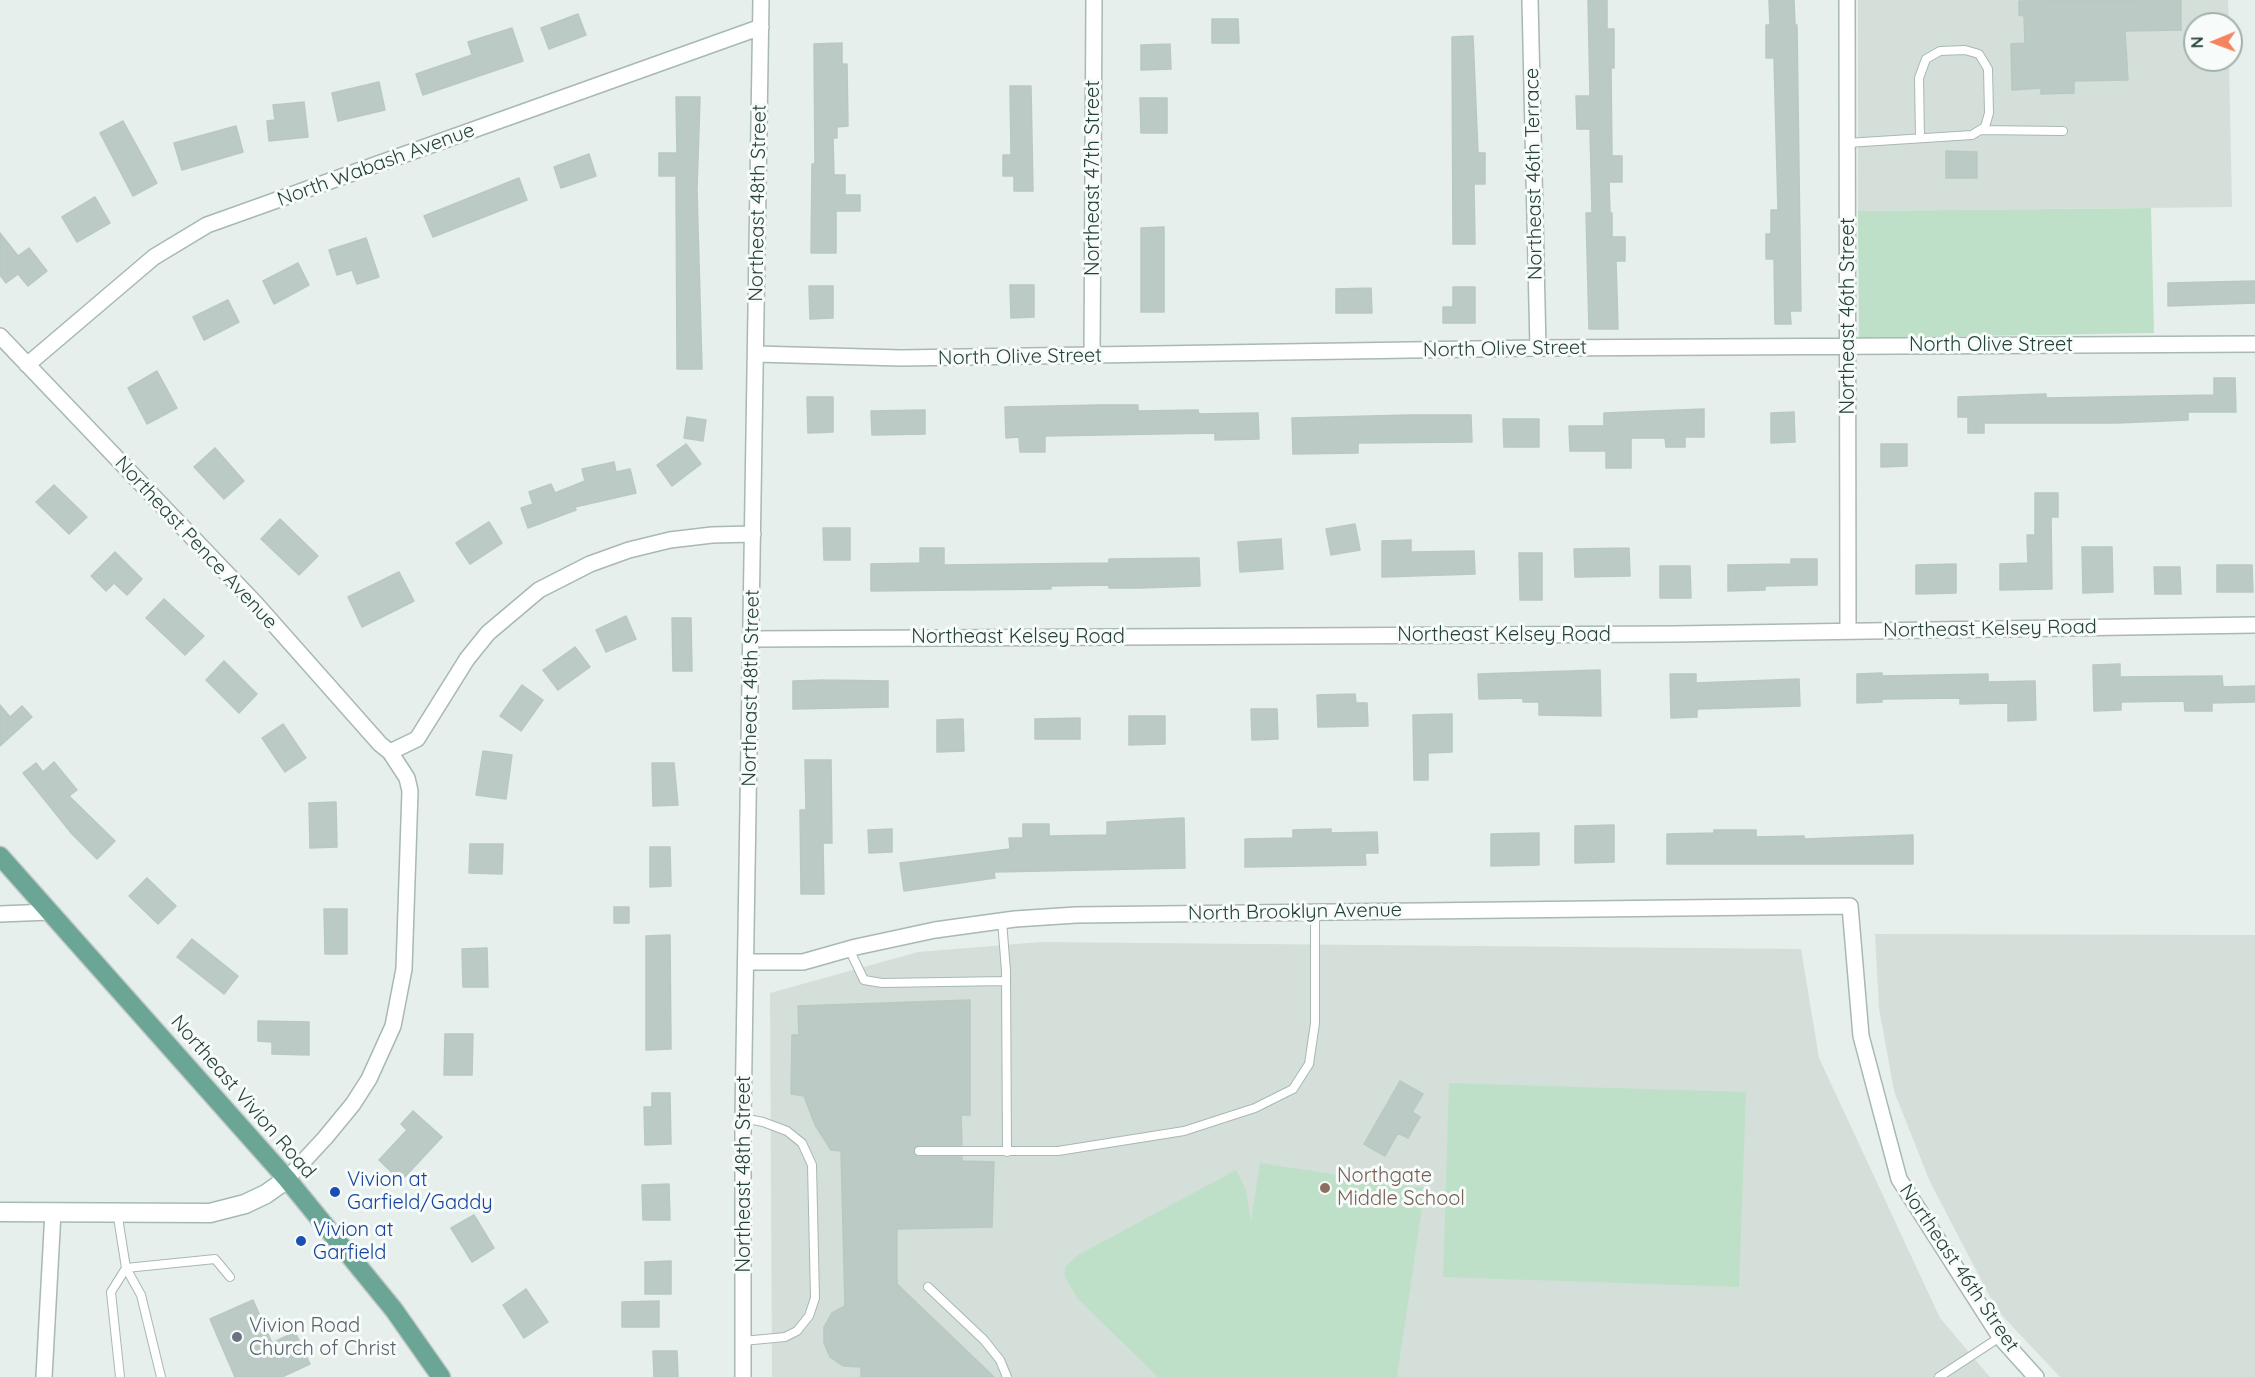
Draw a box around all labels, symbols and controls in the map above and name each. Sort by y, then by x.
north arrow [2183,12,2243,72]
text: N [2187,36,2207,48]
street label: Northeast 46th Terrace [1520,68,1548,280]
street label: Northeast 47th Street [1081,80,1105,276]
street label: Northeast 48th Street [744,104,772,302]
street label: North Wabash Avenue [274,118,478,212]
street label: Northeast 46th Street [1836,217,1860,415]
street label: North Olive Street [1909,333,2073,357]
street label: North Olive Street [1423,336,1587,362]
street label: North Olive Street [938,344,1102,370]
street label: Northeast Pence Avenue [110,452,282,634]
street label: Northeast 48th Street [737,589,765,787]
street label: Northeast Kelsey Road [1883,615,2097,643]
street label: Northeast Kelsey Road [1397,623,1611,647]
street label: Northeast Kelsey Road [911,625,1125,649]
street label: North Brooklyn Avenue [1188,898,1402,926]
street label: Northeast Vivion Road [165,1010,321,1184]
street label: Northeast 48th Street [732,1075,756,1273]
place label: Northgate Middle School [1337,1164,1465,1211]
place label: Vivion at Garfield/Gaddy [347,1168,493,1215]
street label: Northeast 46th Street [1894,1180,2024,1356]
marker: Northgate Middle School [1318,1181,1332,1195]
marker: Vivion at Garfield/Gaddy [328,1185,342,1199]
place label: Vivion at Garfield [313,1218,393,1265]
marker: Vivion at Garfield [294,1234,308,1248]
place label: Vivion Road Church of Christ [249,1314,397,1361]
marker: Vivion Road Church of Christ [230,1330,244,1344]

